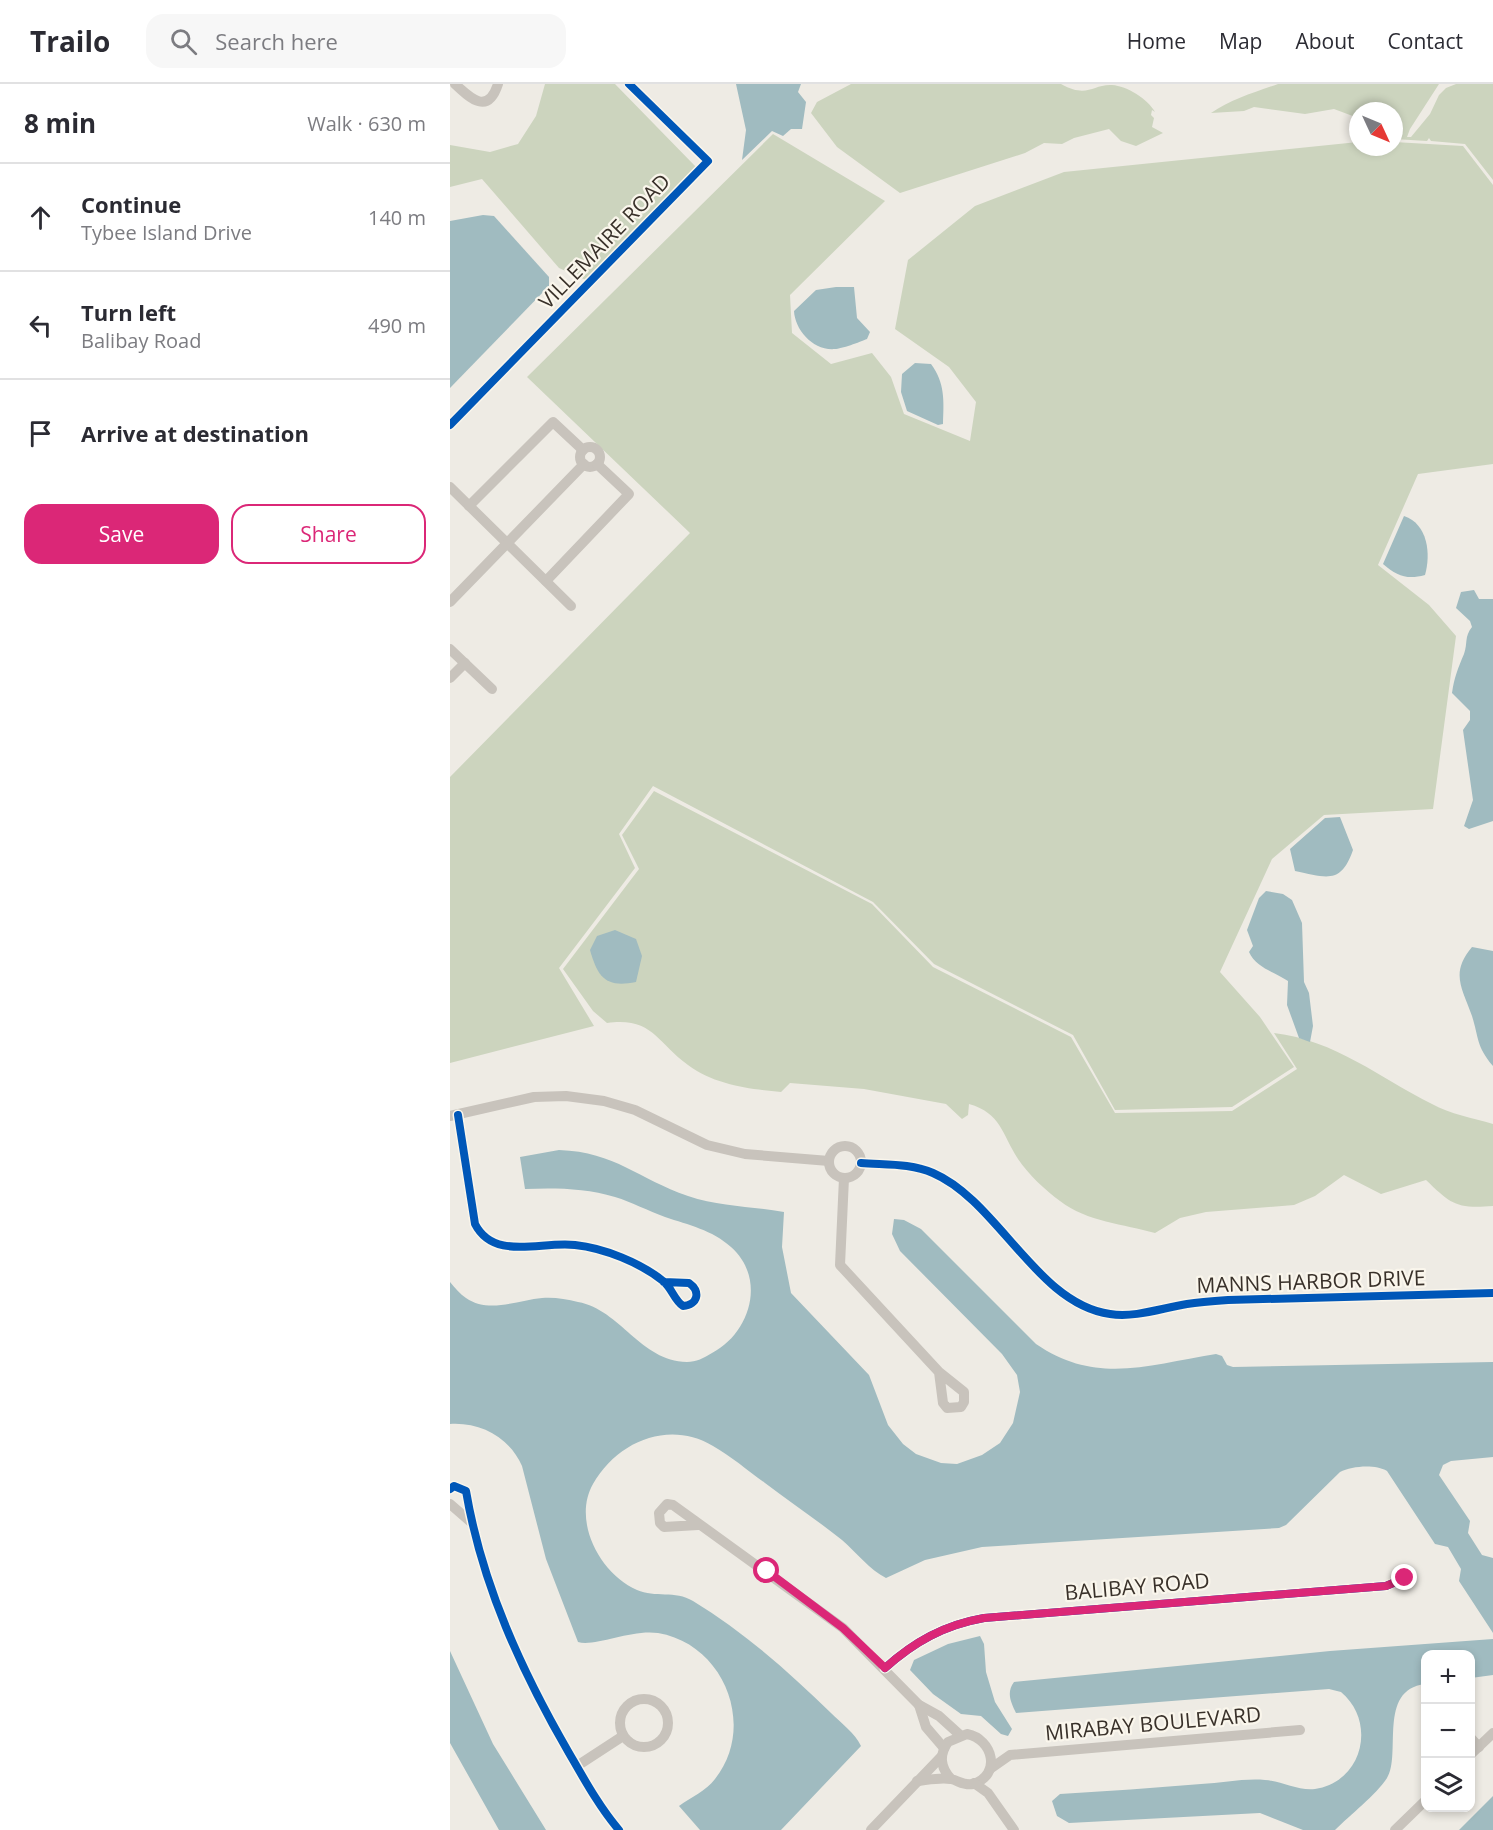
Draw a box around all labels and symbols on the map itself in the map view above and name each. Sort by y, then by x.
north arrow [1349,102,1403,156]
street label: VILLEMAIRE ROAD [532,167,676,315]
street label: MANNS HARBOR DRIVE [1196,1263,1426,1299]
route start [753,1557,779,1583]
route end [1391,1564,1417,1590]
street label: BALIBAY ROAD [1063,1566,1211,1606]
street label: MIRABAY BOULEVARD [1044,1700,1262,1746]

